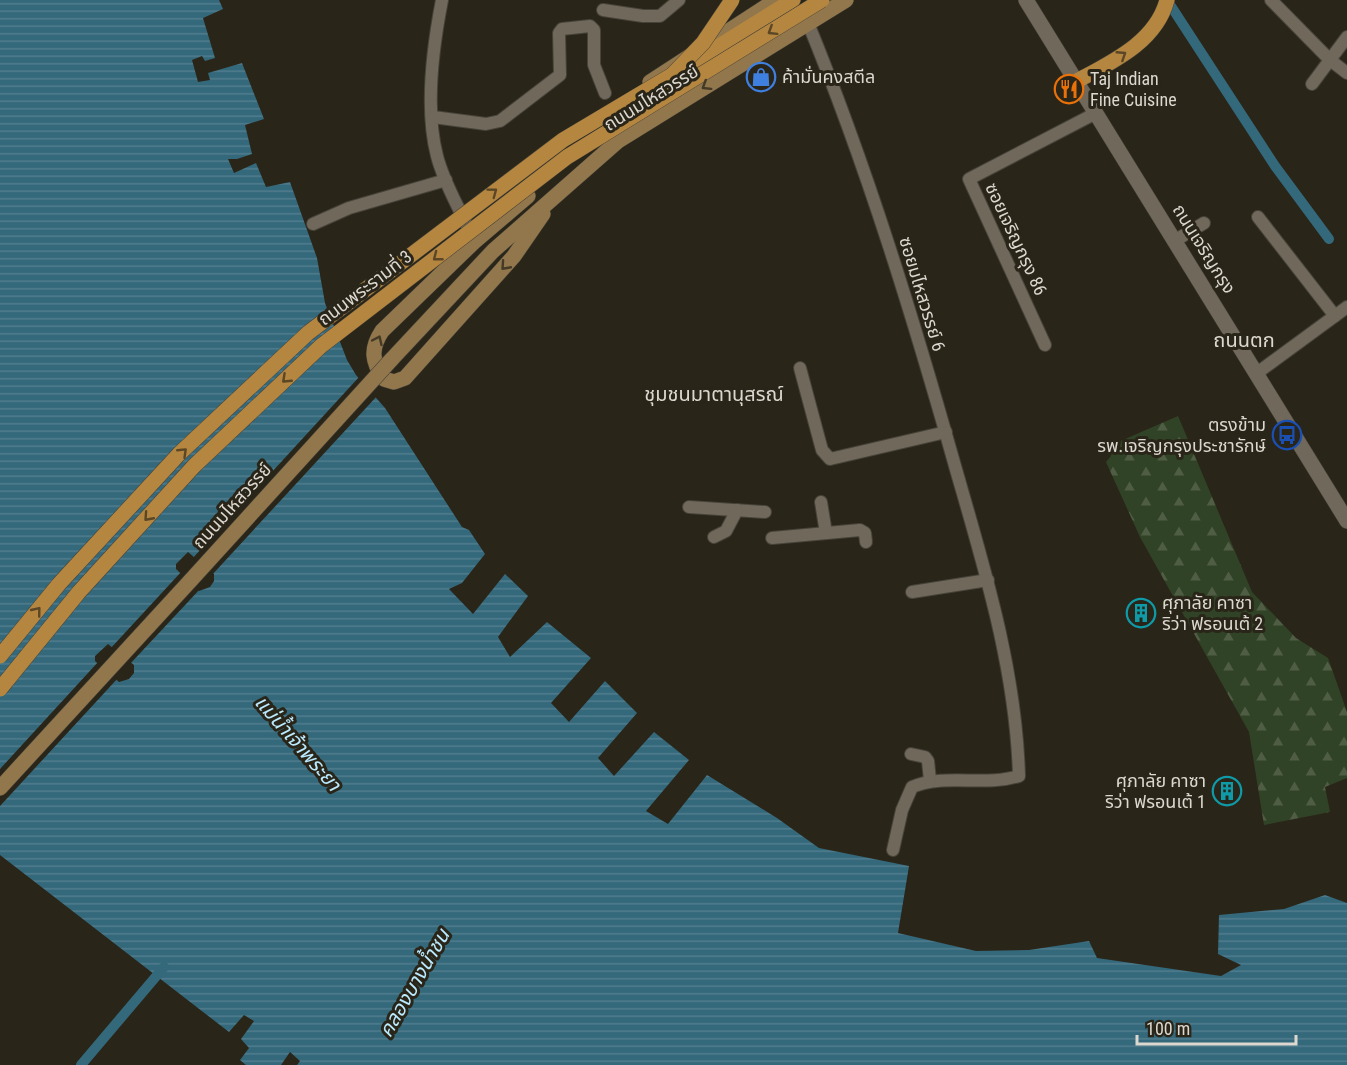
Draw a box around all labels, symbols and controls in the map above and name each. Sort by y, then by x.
one-way arrow [768,23,779,34]
one-way arrow [1115,51,1126,62]
street label: ถนนมไหสวรรย์ [600,60,702,135]
shop icon: ค้ามั่นคงสตีล [745,61,777,93]
place label: ค้ามั่นคงสตีล [782,65,875,87]
place label: Taj Indian Fine Cuisine [1090,68,1177,110]
restaurant icon: Taj Indian Fine Cuisine [1053,73,1085,105]
one-way arrow [702,78,713,89]
street label: ซอยเจริญกรุง 86 [980,179,1052,299]
one-way arrow [486,189,497,200]
street label: ถนนเจริญกรุง [1168,200,1240,298]
street label: ซอยมไหสวรรย์ 6 [895,234,950,354]
street label: ถนนพระรามที่ 3 [313,244,416,330]
one-way arrow [433,250,444,261]
one-way arrow [501,259,512,270]
district label: ถนนตก [1213,328,1275,352]
one-way arrow [370,335,382,346]
one-way arrow [282,372,293,383]
district label: ชุมชนมาตานุสรณ์ [644,382,784,406]
place label: ตรงข้าม รพ.เจริญกรุงประชารักษ์ [1097,414,1266,457]
bus stop icon: ตรงข้าม รพ.เจริญกรุงประชารักษ์ [1271,419,1303,451]
one-way arrow [175,448,186,459]
street label: ถนนมไหสวรรย์ [188,459,275,553]
one-way arrow [144,510,155,521]
place label: ศุภาลัย คาซา ริว่า ฟรอนเต้ 2 [1162,592,1263,634]
building icon: ศุภาลัย คาซา ริว่า ฟรอนเต้ 2 [1125,597,1157,629]
one-way arrow [29,607,40,618]
water label: แม่น้ำเจ้าพระยา [250,689,348,796]
place label: ศุภาลัย คาซา ริว่า ฟรอนเต้ 1 [1105,770,1206,812]
building icon: ศุภาลัย คาซา ริว่า ฟรอนเต้ 1 [1211,775,1243,807]
water label: คลองบางน้ำชน [372,922,455,1041]
scale bar [1137,1008,1296,1046]
text: 100 m [1146,1018,1190,1039]

